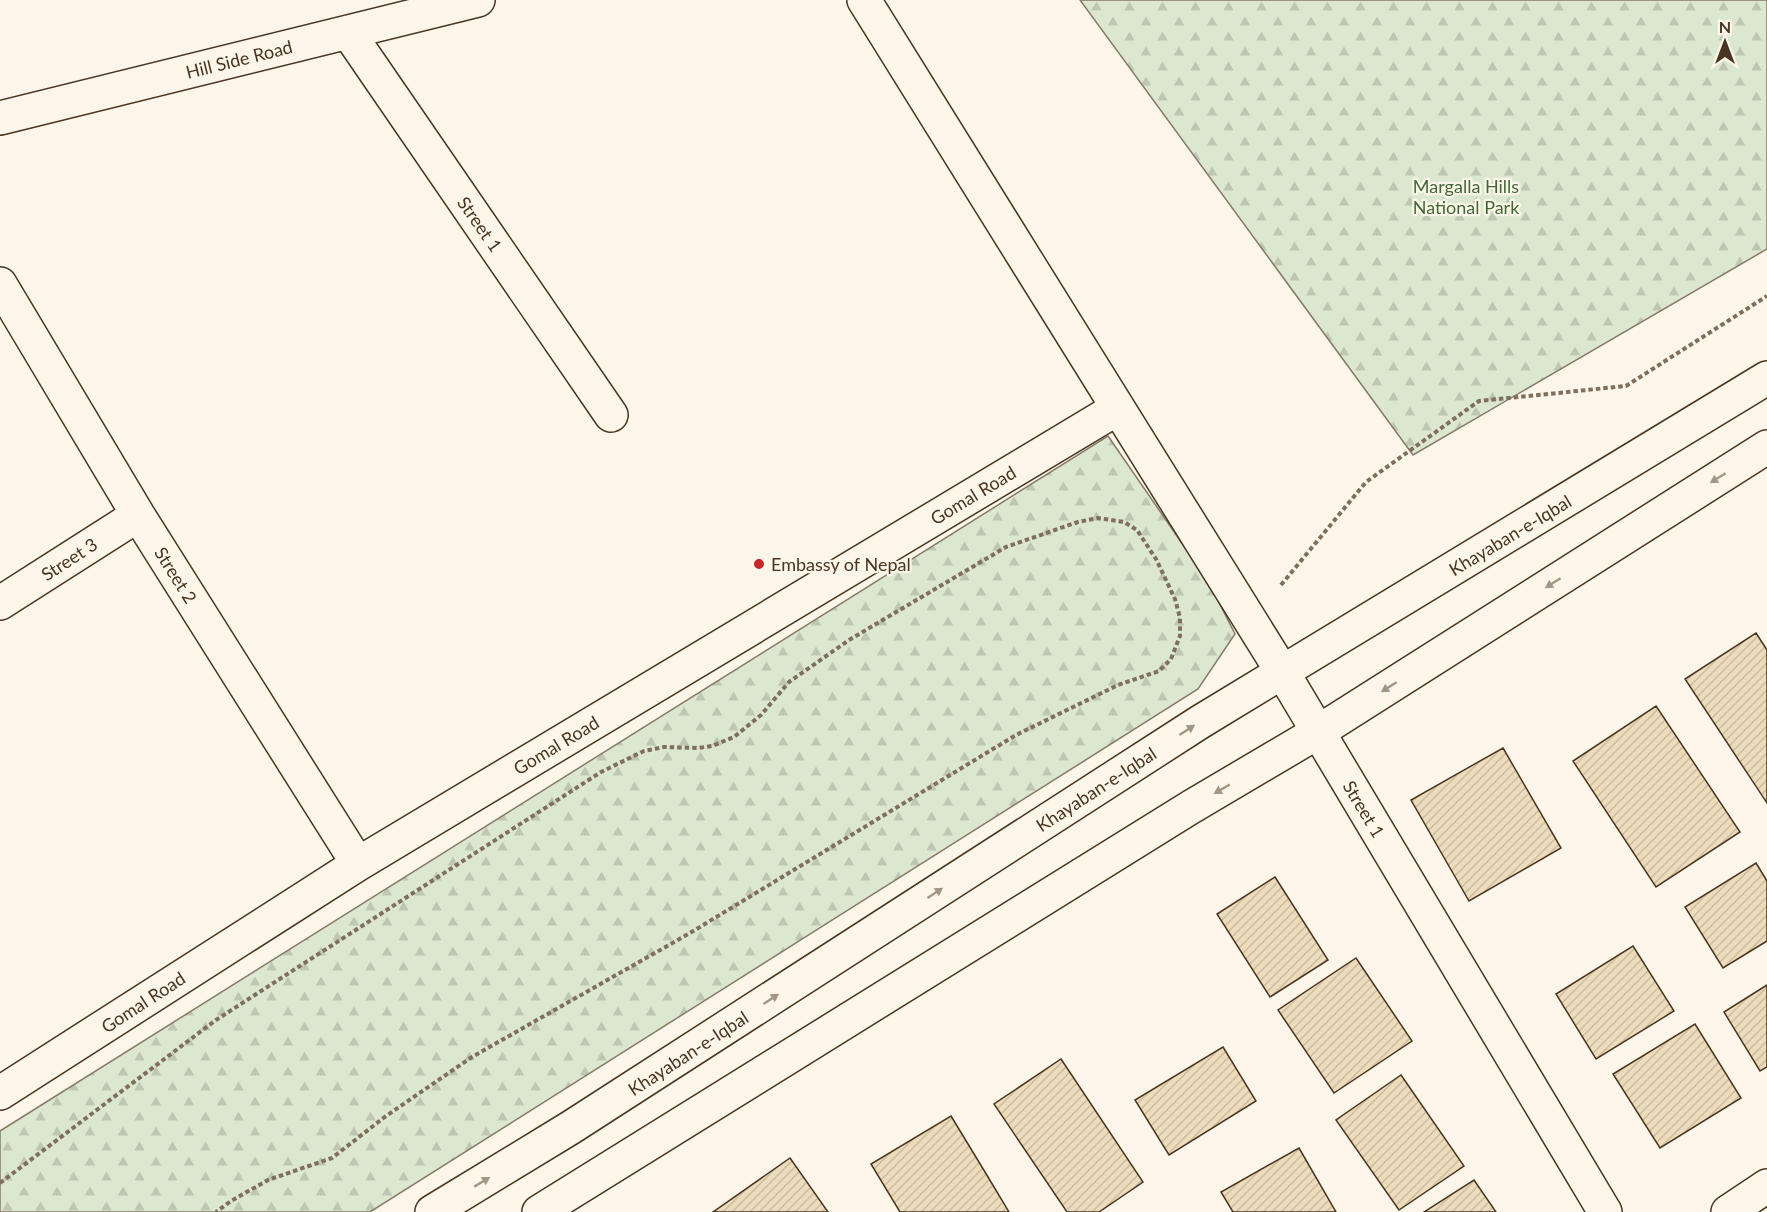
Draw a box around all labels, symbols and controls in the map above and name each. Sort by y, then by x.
north arrow [1695,12,1755,72]
text: N [1719,17,1731,36]
street label: Hill Side Road [183,35,295,83]
park label: Margalla Hills National Park [1413,175,1520,218]
street label: Street 1 [453,192,507,256]
street label: Gomal Road [926,461,1020,529]
one-way arrow [1710,472,1726,484]
street label: Khayaban-e-Iqbal [1445,490,1575,580]
street label: Street 3 [37,533,101,585]
street label: Street 2 [150,543,202,607]
place label: Embassy of Nepal [771,553,911,575]
marker: Embassy of Nepal [752,557,766,571]
one-way arrow [1545,577,1561,588]
one-way arrow [1380,682,1397,693]
street label: Gomal Road [509,711,603,779]
one-way arrow [1179,725,1195,736]
street label: Khayaban-e-Iqbal [1032,742,1160,836]
street label: Street 1 [1338,777,1390,841]
one-way arrow [1214,783,1230,794]
one-way arrow [927,887,943,898]
street label: Gomal Road [97,967,189,1037]
one-way arrow [763,993,779,1004]
street label: Khayaban-e-Iqbal [624,1006,752,1100]
one-way arrow [474,1176,490,1187]

